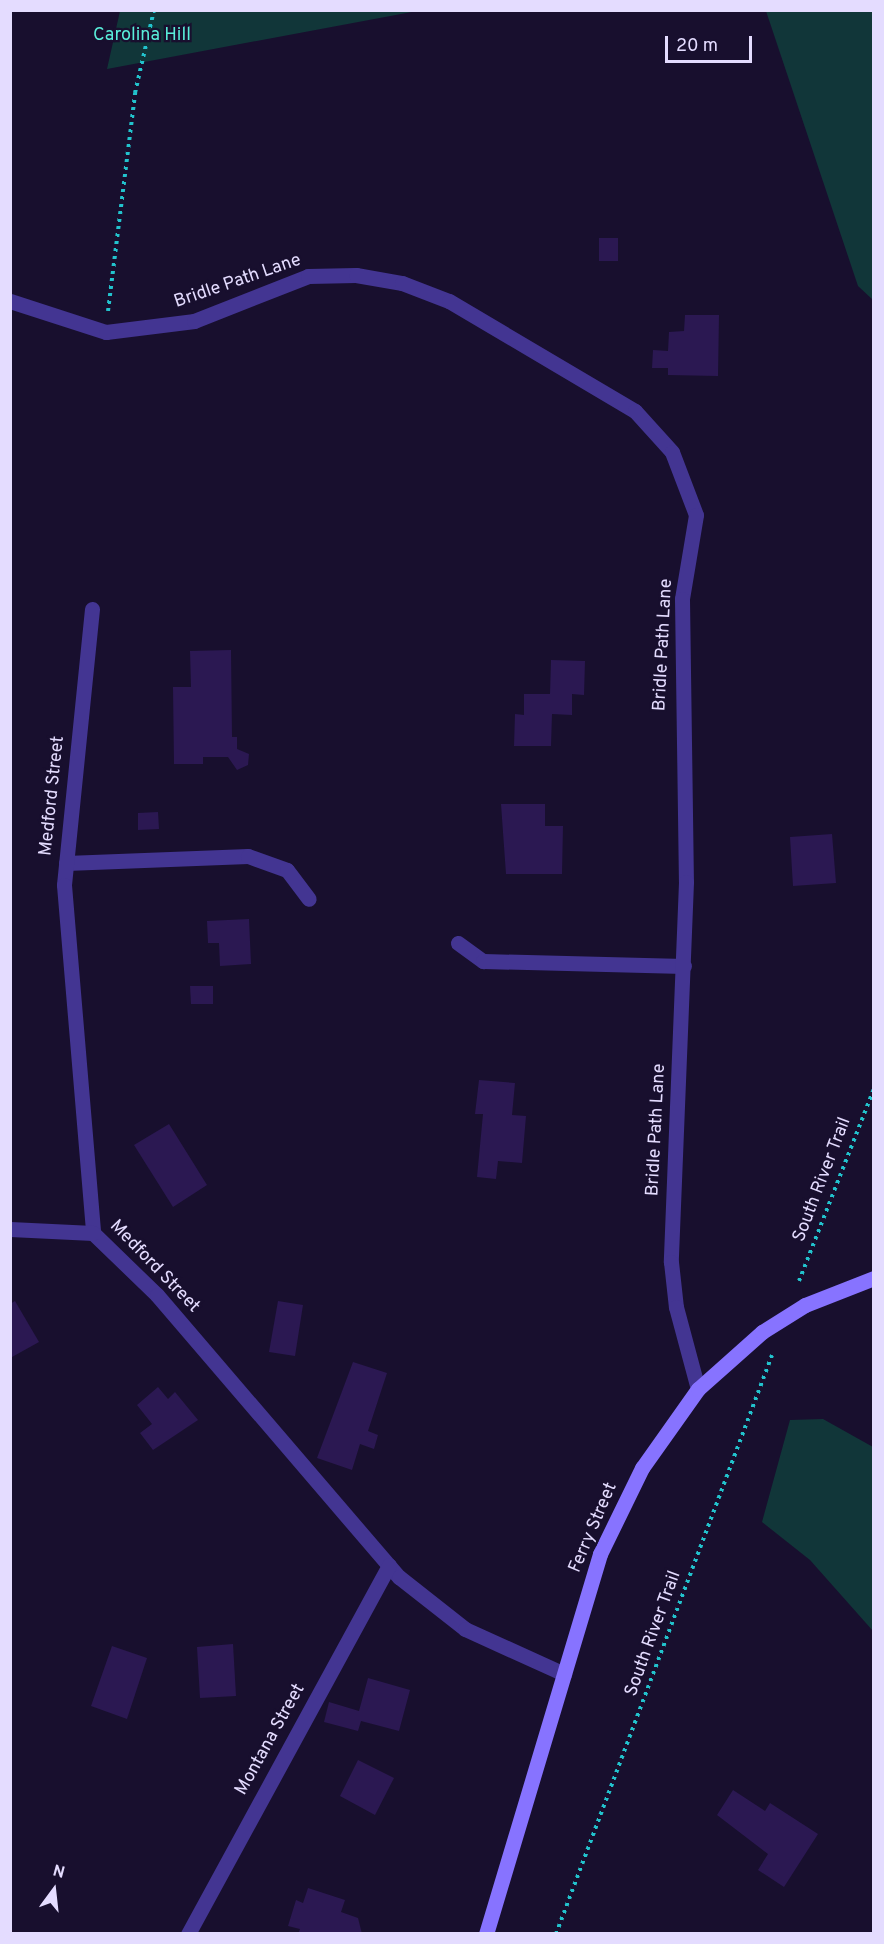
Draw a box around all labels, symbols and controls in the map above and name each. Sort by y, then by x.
scale bar [668,24,755,62]
park label: Carolina Hill [93,25,191,47]
text: 20 m [676,35,718,58]
street label: Bridle Path Lane [172,250,304,314]
street label: Bridle Path Lane [650,578,678,712]
street label: Medford Street [36,735,70,857]
street label: Bridle Path Lane [643,1063,671,1197]
street label: South River Trail [789,1114,857,1246]
street label: Medford Street [104,1216,204,1318]
street label: Ferry Street [565,1480,623,1576]
street label: South River Trail [621,1568,687,1700]
street label: Montana Street [231,1680,311,1800]
north arrow [24,1860,84,1920]
text: N [51,1861,67,1884]

